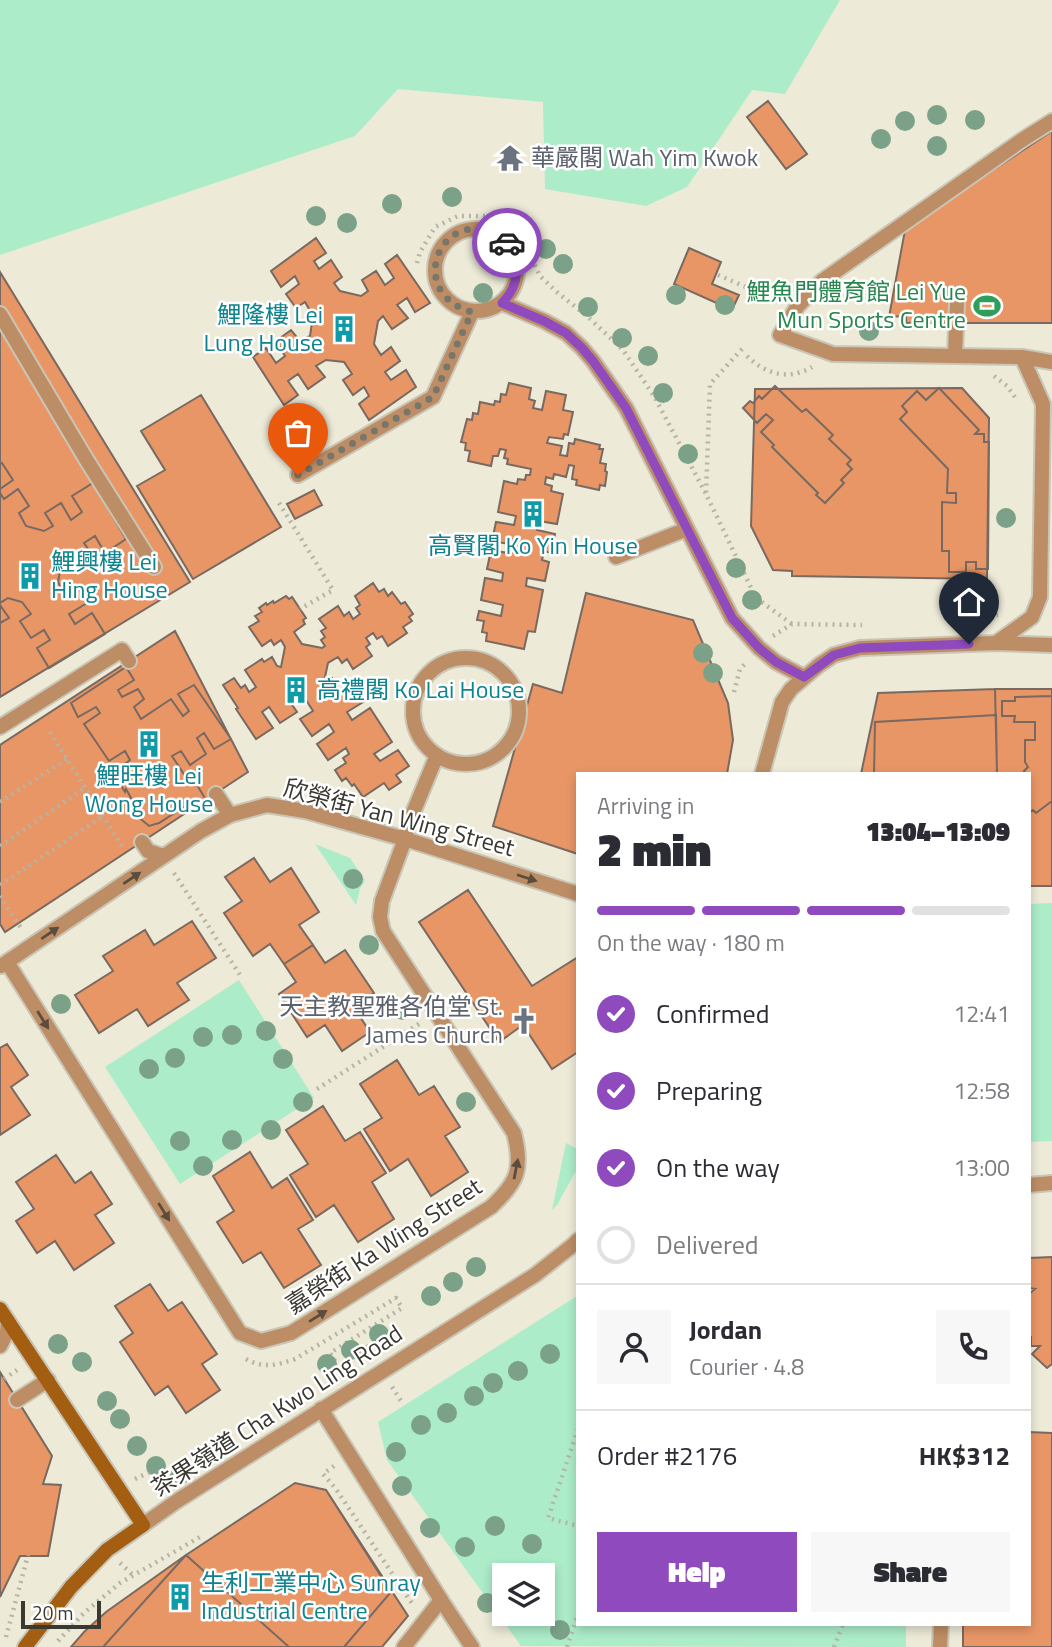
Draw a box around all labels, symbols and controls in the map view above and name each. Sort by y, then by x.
place label: 華嚴閣 Wah Yim Kwok [531,139,759,175]
temple icon: 華嚴閣 Wah Yim Kwok [495,143,525,173]
courier [472,208,542,278]
icon: car [488,224,526,262]
place label: 鯉魚門體育館 Lei Yue Mun Sports Centre [746,273,966,337]
sports icon: 鯉魚門體育館 Lei Yue Mun Sports Centre [972,291,1002,321]
place label: 鯉隆樓 Lei Lung House [204,296,323,360]
building icon: 鯉隆樓 Lei Lung House [329,314,359,344]
pin [268,403,328,475]
icon: bag [279,414,317,452]
building icon: 高賢閣 Ko Yin House [518,499,548,529]
place label: 高賢閣 Ko Yin House [428,527,638,563]
place label: 鯉興樓 Lei Hing House [51,543,168,607]
building icon: 鯉興樓 Lei Hing House [15,561,45,591]
pin [939,572,999,644]
icon: home [950,583,988,621]
place label: 高禮閣 Ko Lai House [317,671,524,707]
building icon: 高禮閣 Ko Lai House [281,675,311,705]
building icon: 鯉旺樓 Lei Wong House [134,729,164,759]
place label: 鯉旺樓 Lei Wong House [85,757,213,821]
street label: 欣榮街 Yan Wing Street [280,769,519,865]
text: Arriving in [597,788,694,823]
text: 13:04–13:09 [866,812,1010,851]
text: 2 min [597,814,711,884]
one-way arrow [122,871,142,884]
one-way arrow [516,873,537,883]
text: On the way · 180 m [597,925,785,960]
one-way arrow [41,927,60,940]
place label: 天主教聖雅各伯堂 St. James Church [279,988,503,1052]
text: Confirmed [656,994,770,1033]
icon: check [597,995,635,1033]
text: 12:41 [953,996,1010,1031]
church icon: 天主教聖雅各伯堂 St. James Church [509,1006,539,1036]
one-way arrow [37,1010,50,1029]
text: Preparing [656,1071,762,1110]
icon: check [597,1072,635,1110]
text: 12:58 [953,1073,1010,1108]
text: On the way [656,1148,780,1187]
icon: check [597,1149,635,1187]
text: 13:00 [953,1150,1010,1185]
one-way arrow [511,1157,522,1179]
street label: 嘉榮街 Ka Wing Street [278,1168,489,1322]
one-way arrow [158,1203,171,1222]
text: Delivered [656,1225,759,1264]
one-way arrow [309,1310,328,1323]
button: person [597,1310,671,1384]
text: Jordan [689,1310,762,1349]
button: phone [936,1310,1010,1384]
street label: 茶果嶺道 Cha Kwo Ling Road [144,1315,409,1505]
text: Courier · 4.8 [689,1349,804,1384]
text: Order #2176 [597,1436,737,1475]
text: HK$312 [919,1436,1010,1475]
button: Help [597,1532,797,1612]
button: Share [811,1532,1010,1612]
map controls [492,1563,555,1626]
button: layers [492,1563,555,1626]
place label: 生利工業中心 Sunray Industrial Centre [201,1564,421,1628]
building icon: 生利工業中心 Sunray Industrial Centre [165,1582,195,1612]
scale bar [21,1598,102,1630]
text: 20 m [32,1598,73,1627]

